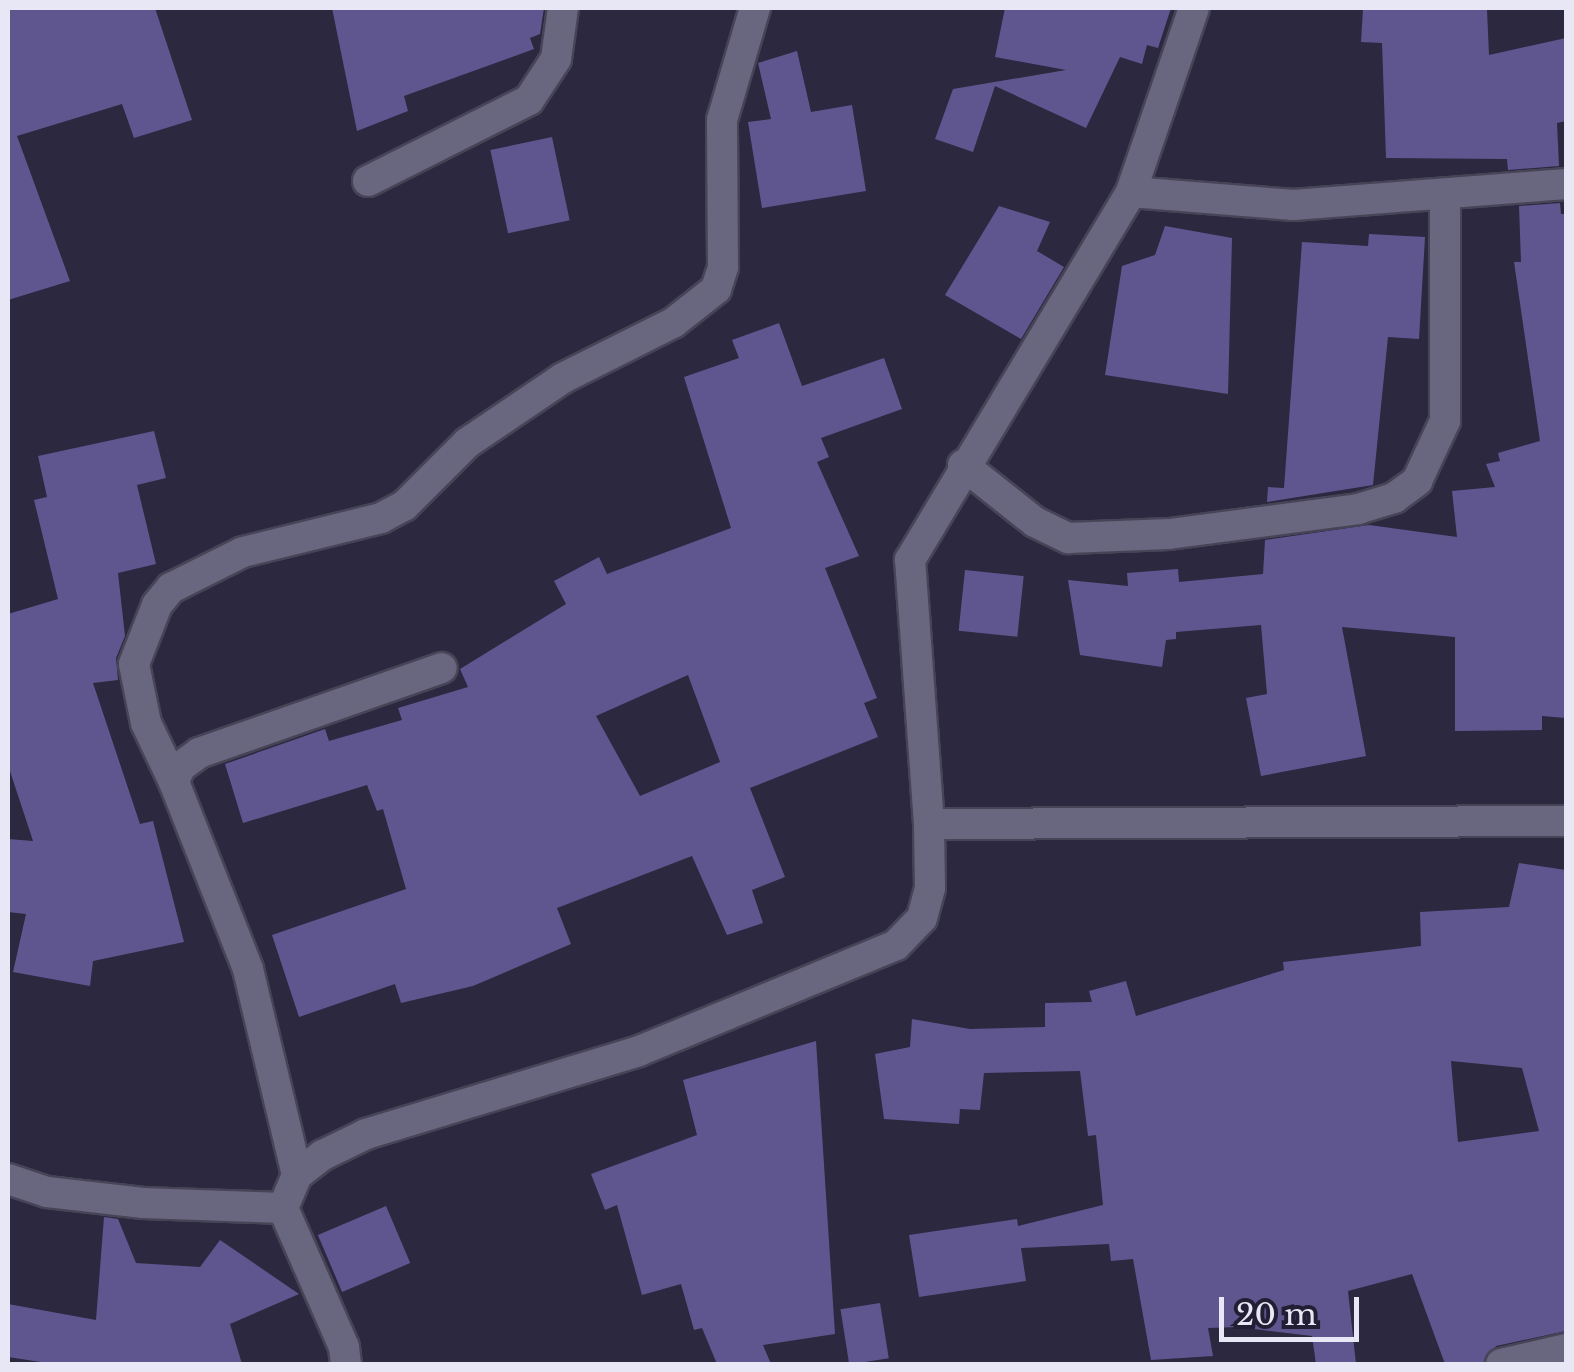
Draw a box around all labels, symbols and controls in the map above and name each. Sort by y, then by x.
scale bar [1224,1277,1364,1339]
text: 20 m [1236,1296,1317,1333]

